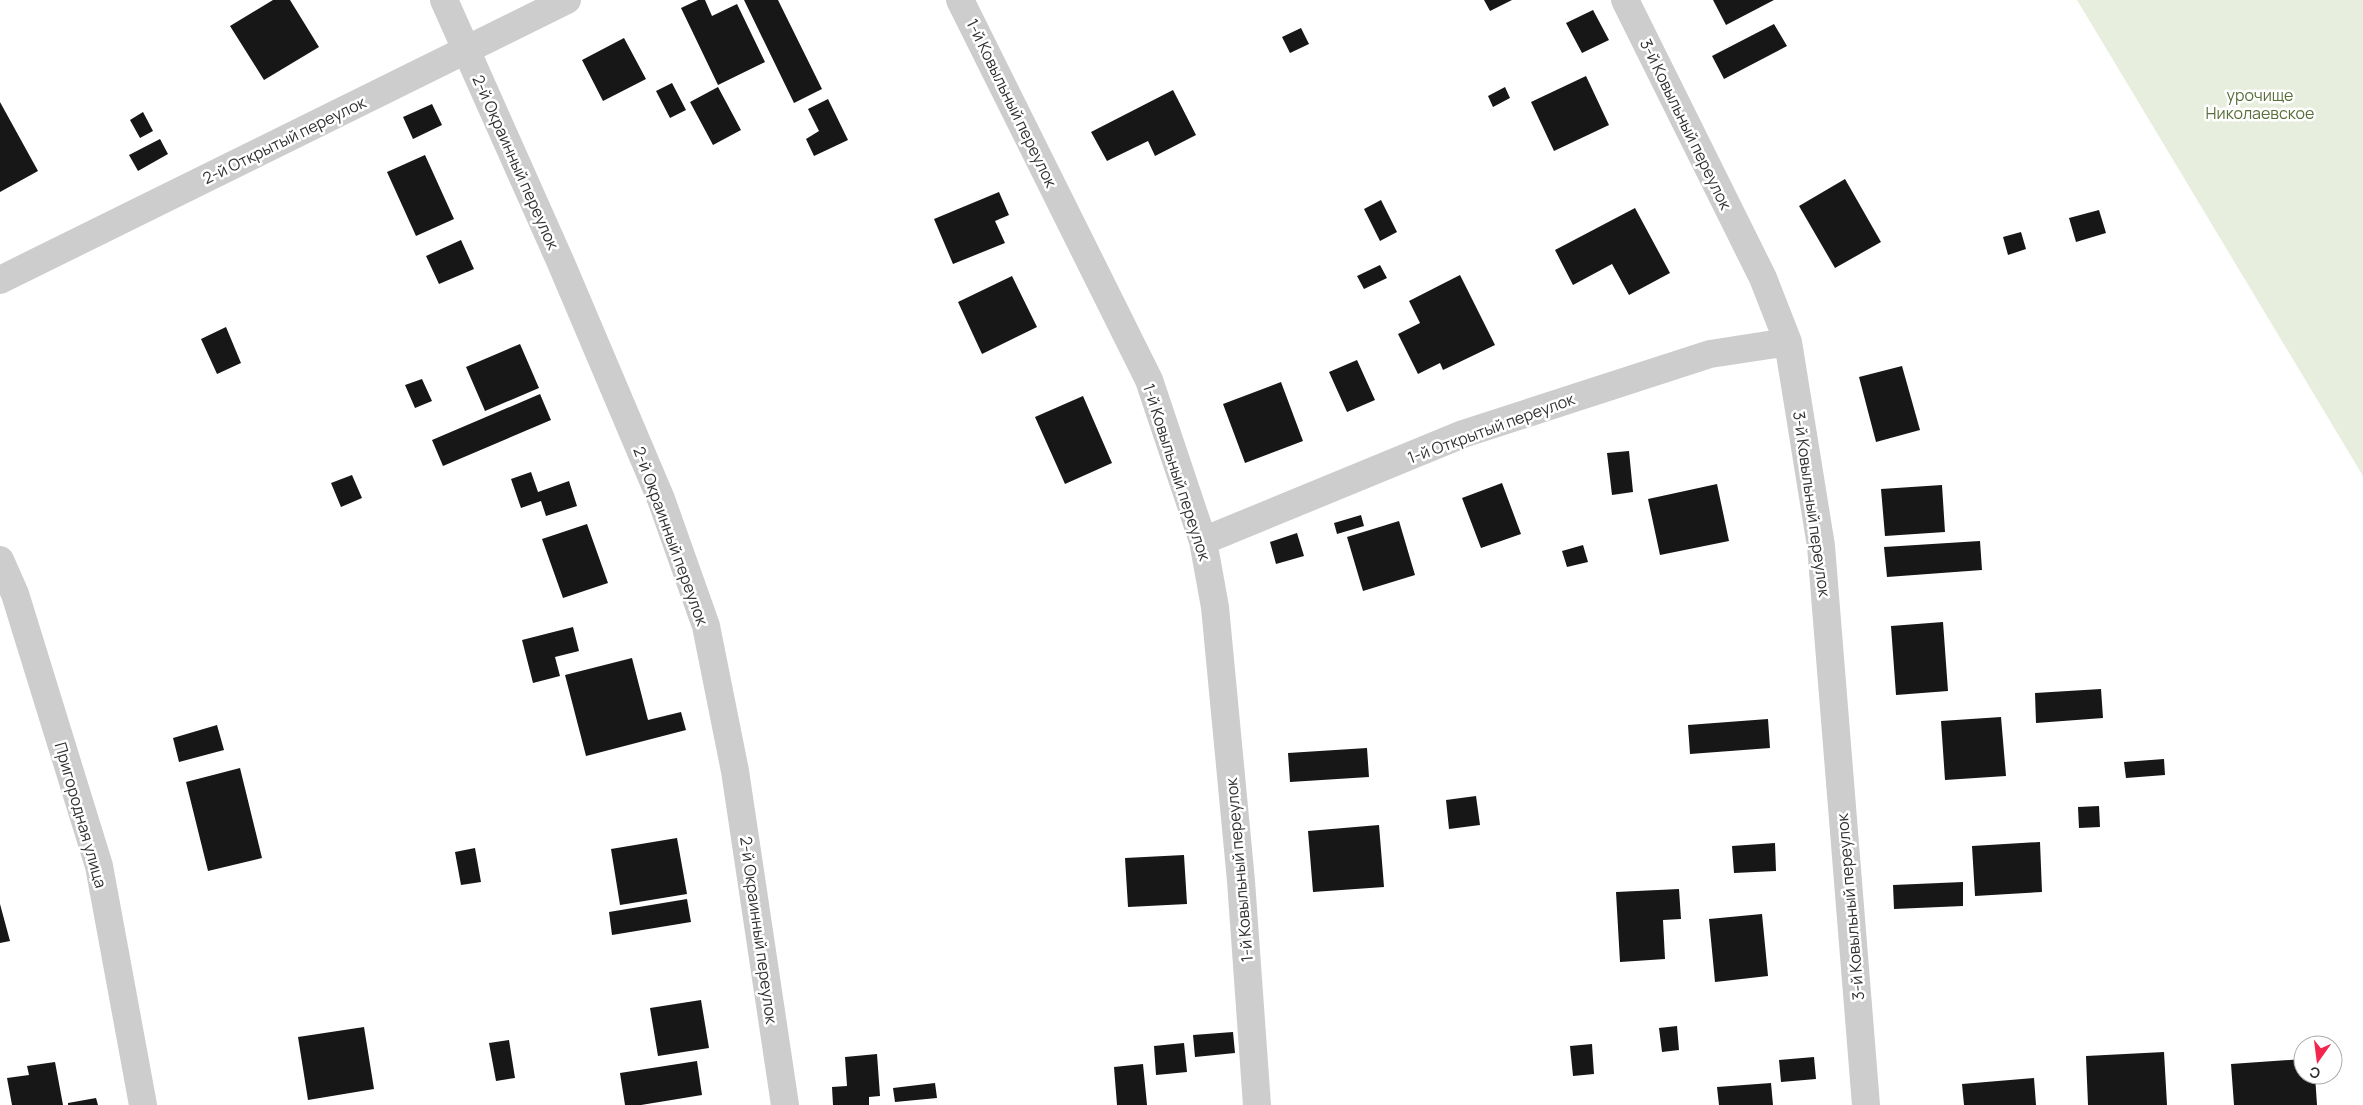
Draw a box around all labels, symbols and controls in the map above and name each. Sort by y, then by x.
street label: 1-й Ковыльный переулок [962,15,1063,192]
street label: 3-й Ковыльный переулок [1635,35,1737,214]
street label: 2-й Окраинный переулок [468,71,565,254]
park label: урочище Николаевское [2206,84,2314,124]
street label: 2-й Открытый переулок [199,90,370,189]
street label: 1-й Ковыльный переулок [1138,381,1216,564]
street label: 1-й Открытый переулок [1405,387,1578,468]
street label: 3-й Ковыльный переулок [1788,410,1836,599]
street label: 2-й Окраинный переулок [628,443,714,630]
street label: Пригородная улица [50,740,112,890]
street label: 1-й Ковыльный переулок [1220,776,1258,963]
street label: 3-й Ковыльный переулок [1831,812,1869,1001]
street label: 2-й Окраинный переулок [735,835,783,1026]
north arrow [2293,1035,2343,1085]
text: С [2307,1063,2322,1084]

